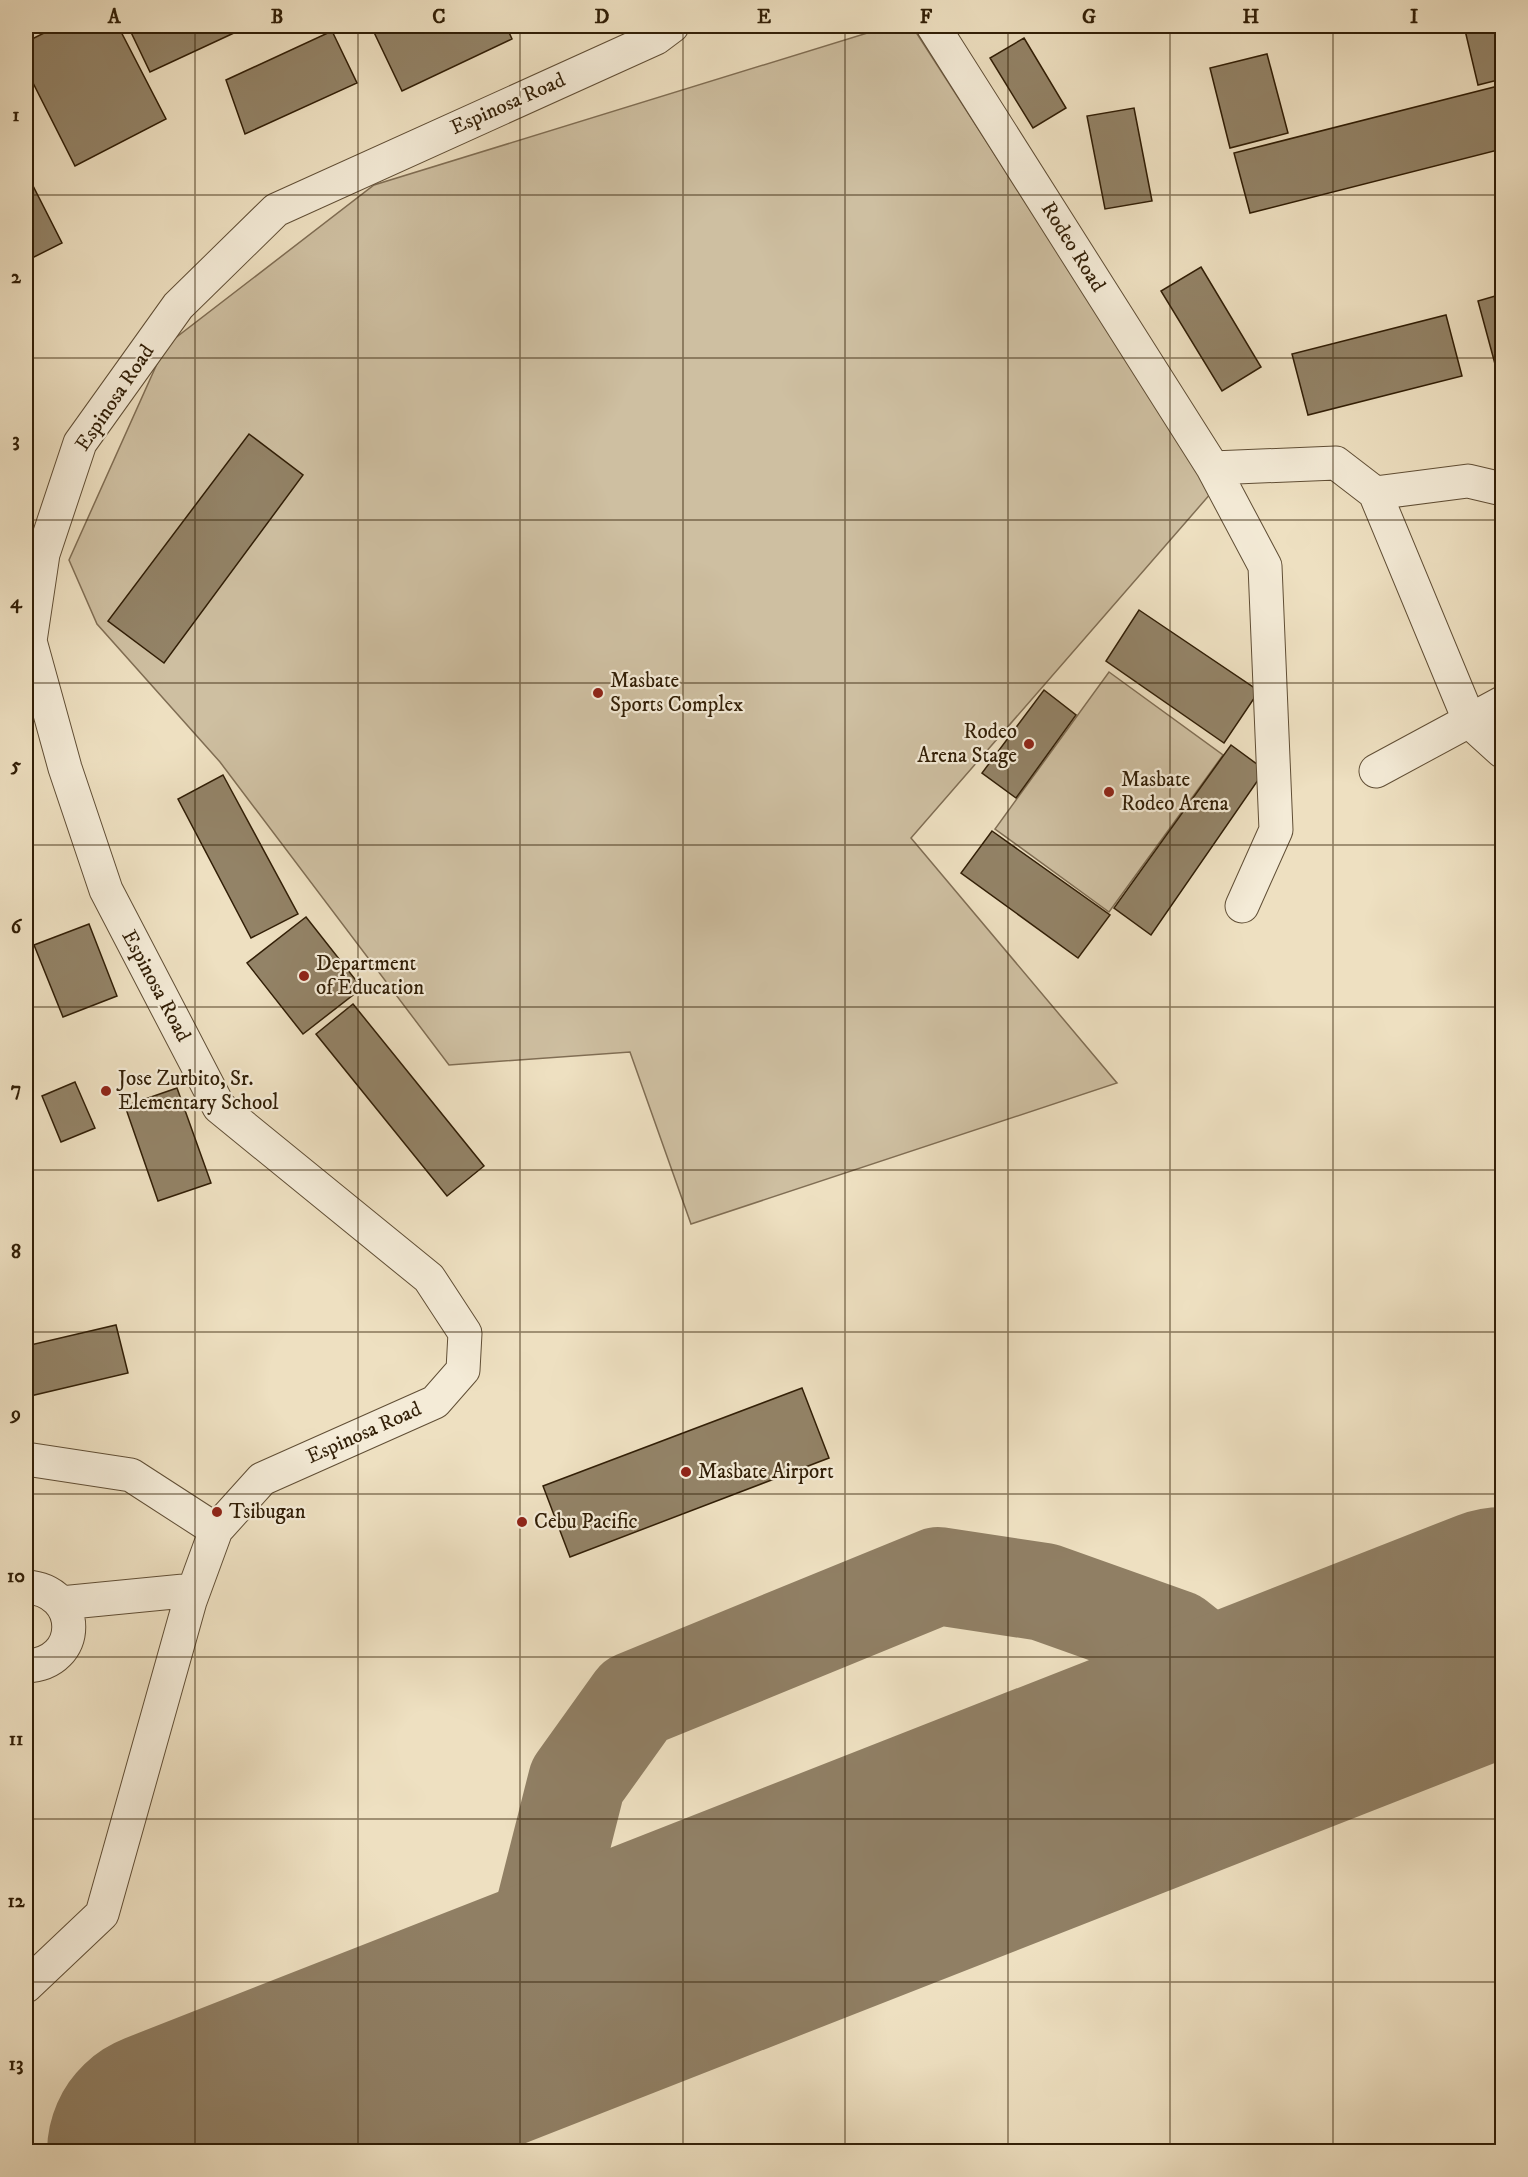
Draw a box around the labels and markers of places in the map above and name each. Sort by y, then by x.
place label: Masbate Sports Complex [610,668,743,718]
marker: Masbate Sports Complex [591,686,605,700]
place label: Rodeo Arena Stage [917,719,1017,769]
marker: Rodeo Arena Stage [1022,737,1036,751]
place label: Masbate Rodeo Arena [1121,767,1229,817]
marker: Masbate Rodeo Arena [1102,785,1116,799]
place label: Department of Education [316,951,424,1001]
marker: Department of Education [297,969,311,983]
place label: Jose Zurbito, Sr. Elementary School [116,1066,279,1116]
marker: Jose Zurbito, Sr. Elementary School [99,1084,113,1098]
place label: Masbate Airport [698,1459,834,1485]
marker: Masbate Airport [679,1465,693,1479]
place label: Tsibugan [229,1499,306,1525]
marker: Tsibugan [210,1505,224,1519]
place label: Cebu Pacific [534,1509,638,1535]
marker: Cebu Pacific [515,1515,529,1529]

